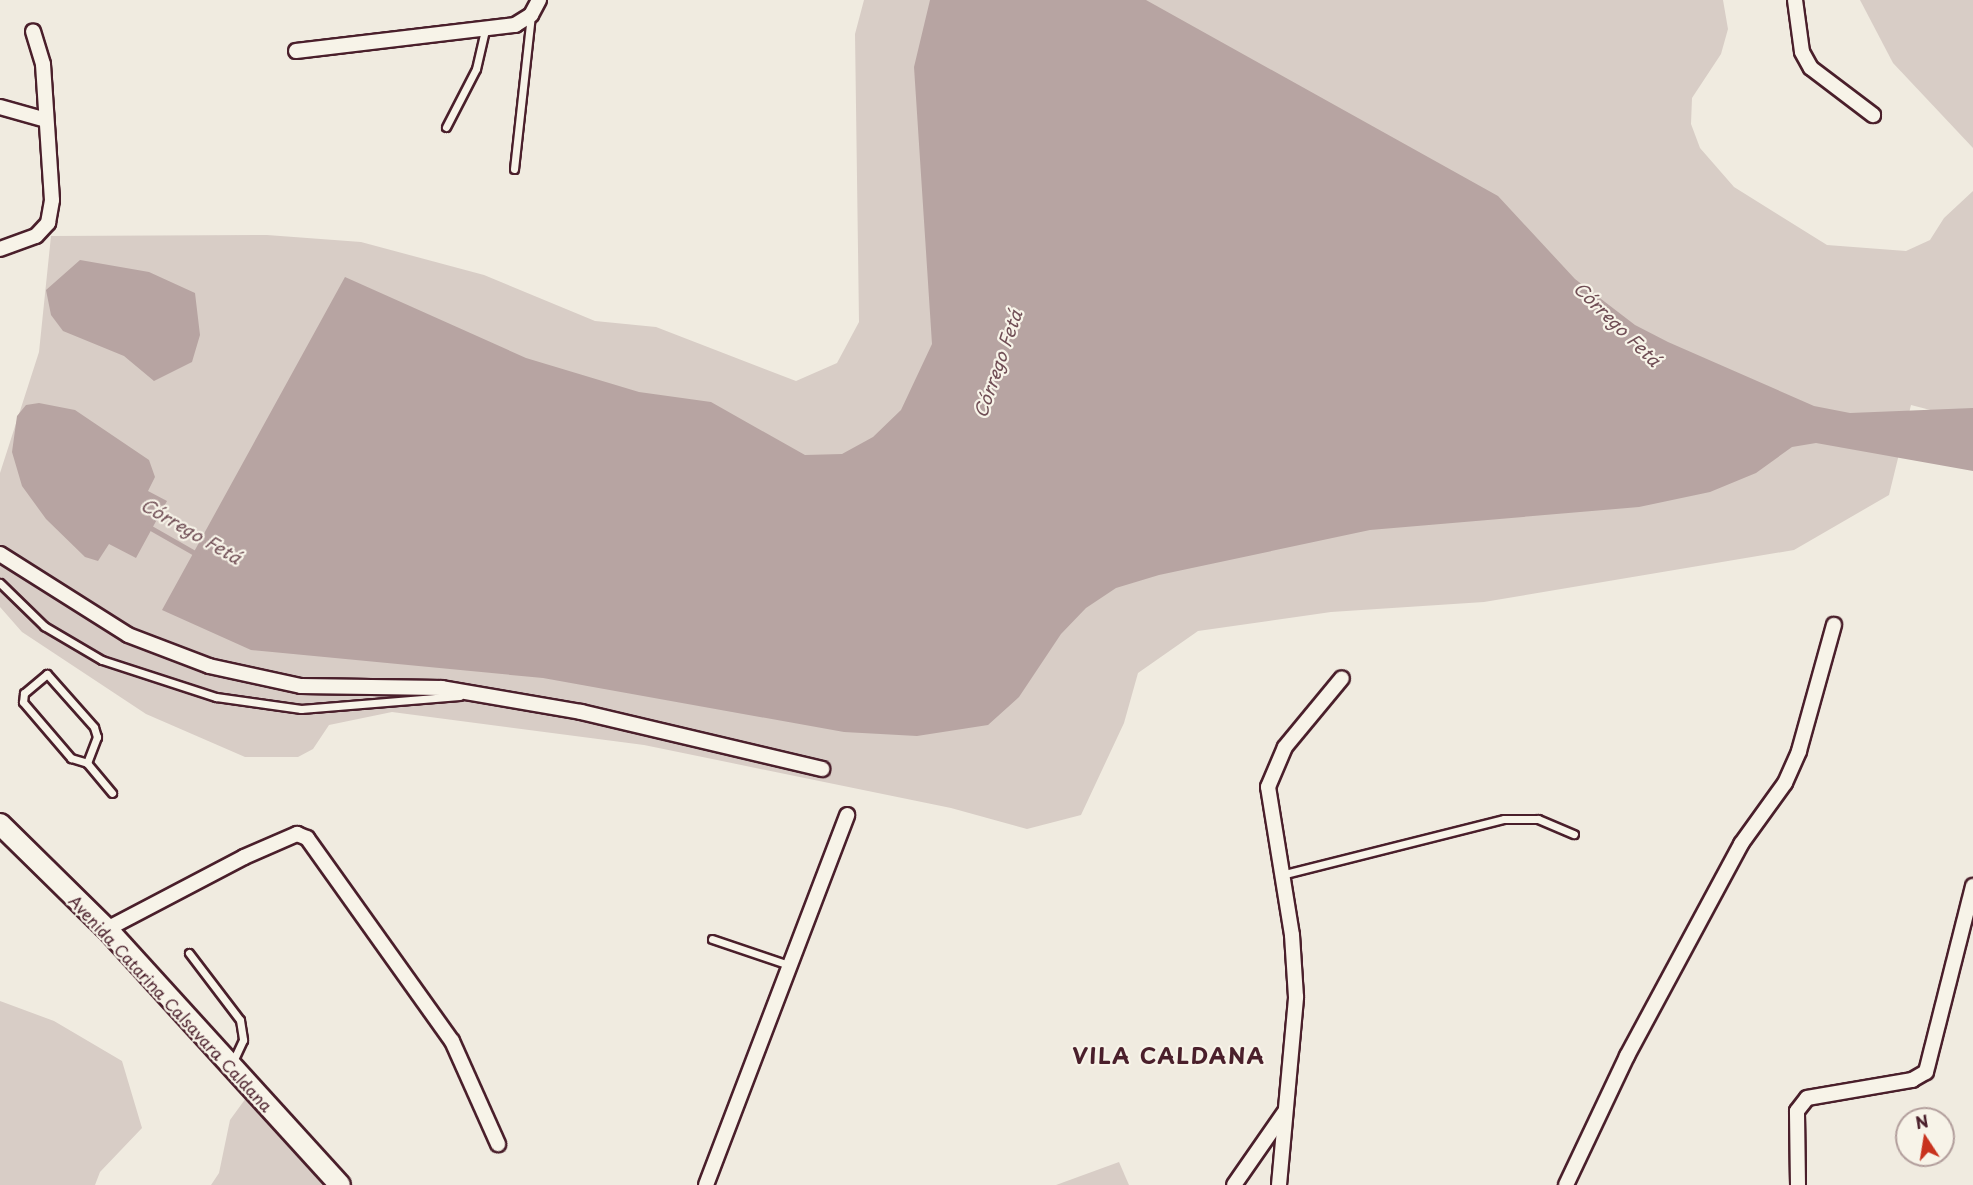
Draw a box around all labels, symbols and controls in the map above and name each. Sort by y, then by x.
water label: Córrego Fetá [1569,277,1665,371]
water label: Córrego Fetá [969,307,1027,421]
water label: Córrego Fetá [137,493,245,569]
street label: Avenida Catarina Calsavara Caldana [66,892,276,1114]
district label: VILA CALDANA [1073,1042,1265,1068]
north arrow [1895,1107,1955,1167]
text: N [1913,1108,1930,1134]

